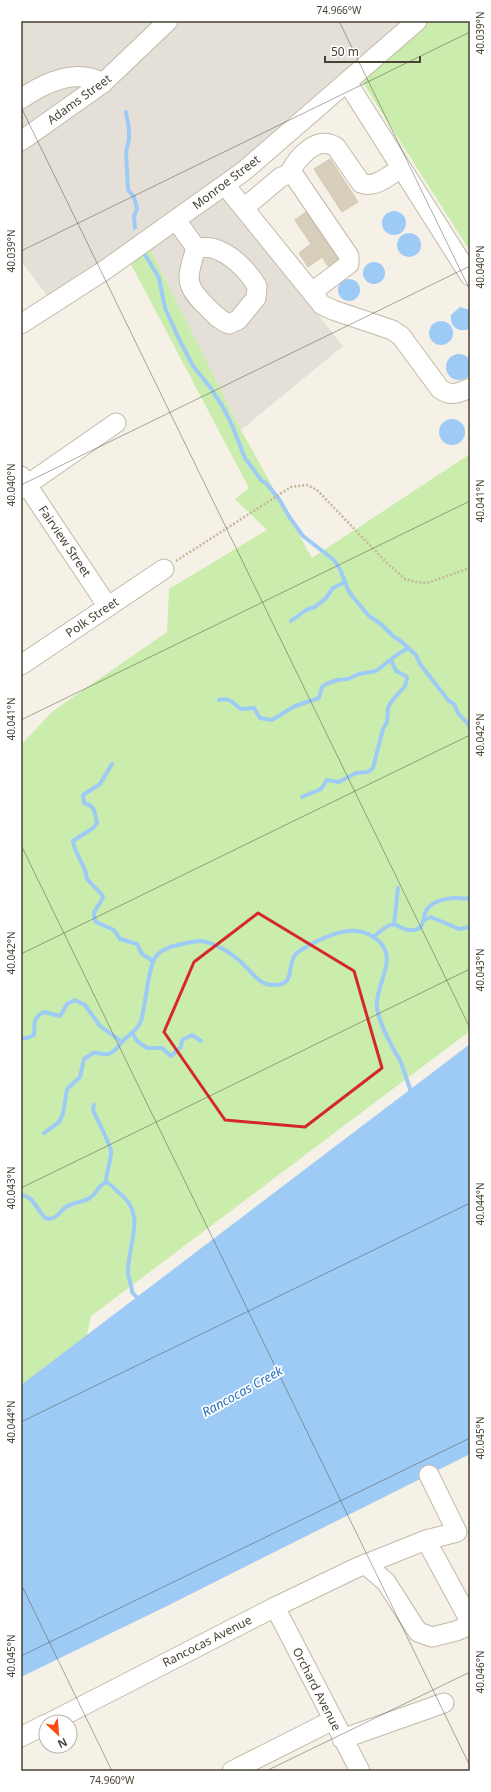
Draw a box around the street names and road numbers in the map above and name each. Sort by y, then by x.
street label: Adams Street [44,70,115,128]
street label: Monroe Street [189,150,264,213]
street label: Fairview Street [35,502,96,581]
street label: Polk Street [62,593,122,641]
street label: Rancocas Avenue [159,1611,255,1671]
street label: Orchard Avenue [289,1644,345,1734]

